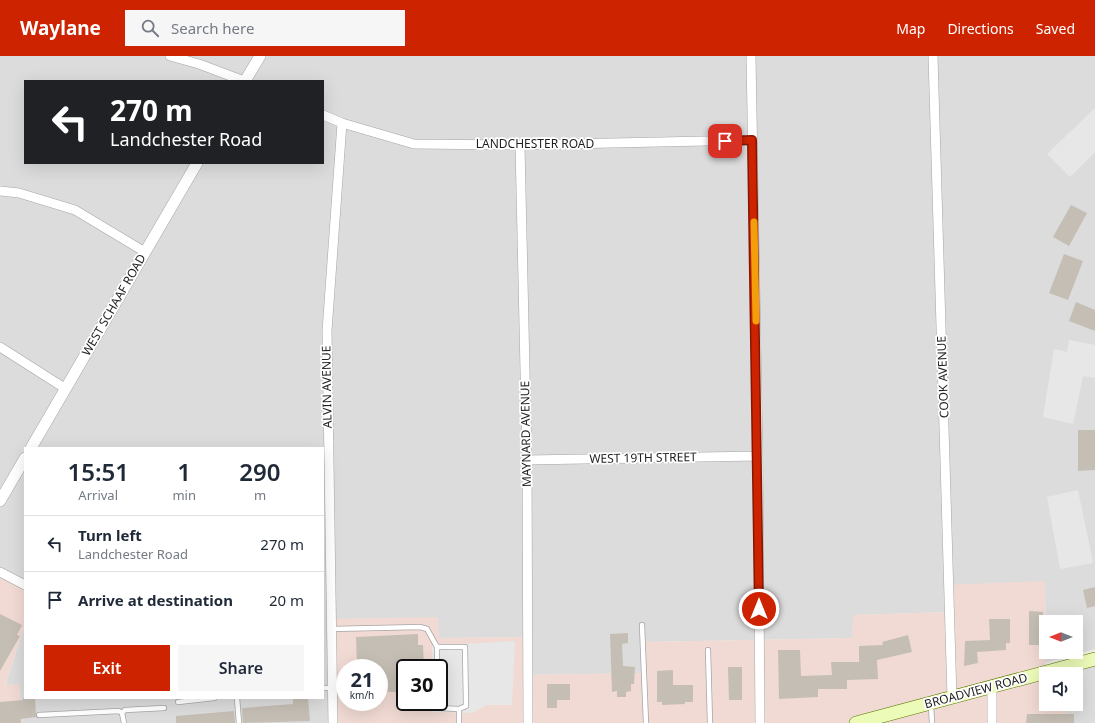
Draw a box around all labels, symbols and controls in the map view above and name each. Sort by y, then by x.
search box [125,10,405,46]
text: Waylane [20,15,101,41]
icon: search [139,17,161,39]
text: Search here [171,18,254,38]
text: Map [896,19,925,38]
text: Directions [947,19,1014,38]
text: Saved [1036,19,1075,38]
text: 270 m [110,91,193,129]
icon: left [44,96,96,148]
pin [708,124,742,158]
text: Landchester Road [110,127,262,151]
icon: arrive [714,130,736,152]
street label: LANDCHESTER ROAD [476,135,594,152]
street label: WEST SCHAAF ROAD [77,251,150,359]
street label: COOK AVENUE [933,336,952,418]
street label: ALVIN AVENUE [317,345,336,429]
street label: MAYNARD AVENUE [516,381,535,487]
street label: WEST 19TH STREET [589,448,697,467]
text: 15:51 [67,455,129,488]
text: 1 [177,455,191,488]
text: 290 [239,455,281,488]
text: Arrival [78,486,118,504]
text: min [172,486,196,504]
text: m [254,486,266,504]
text: Turn left [78,525,142,545]
icon: left [44,533,66,555]
text: 270 m [260,534,304,554]
text: Landchester Road [78,545,188,563]
position arrow [738,588,780,630]
icon: arrive [44,589,66,611]
text: Arrive at destination [78,590,233,610]
text: 20 m [269,590,304,610]
north arrow [1039,615,1083,659]
map controls [1039,615,1083,711]
button: Exit [44,645,170,691]
button: Share [178,645,304,691]
speed limit sign: 30 [396,659,448,711]
text: 21 [351,666,373,693]
button: sound [1039,667,1083,711]
street label: BROADVIEW ROAD [922,669,1029,712]
text: km/h [350,688,374,702]

